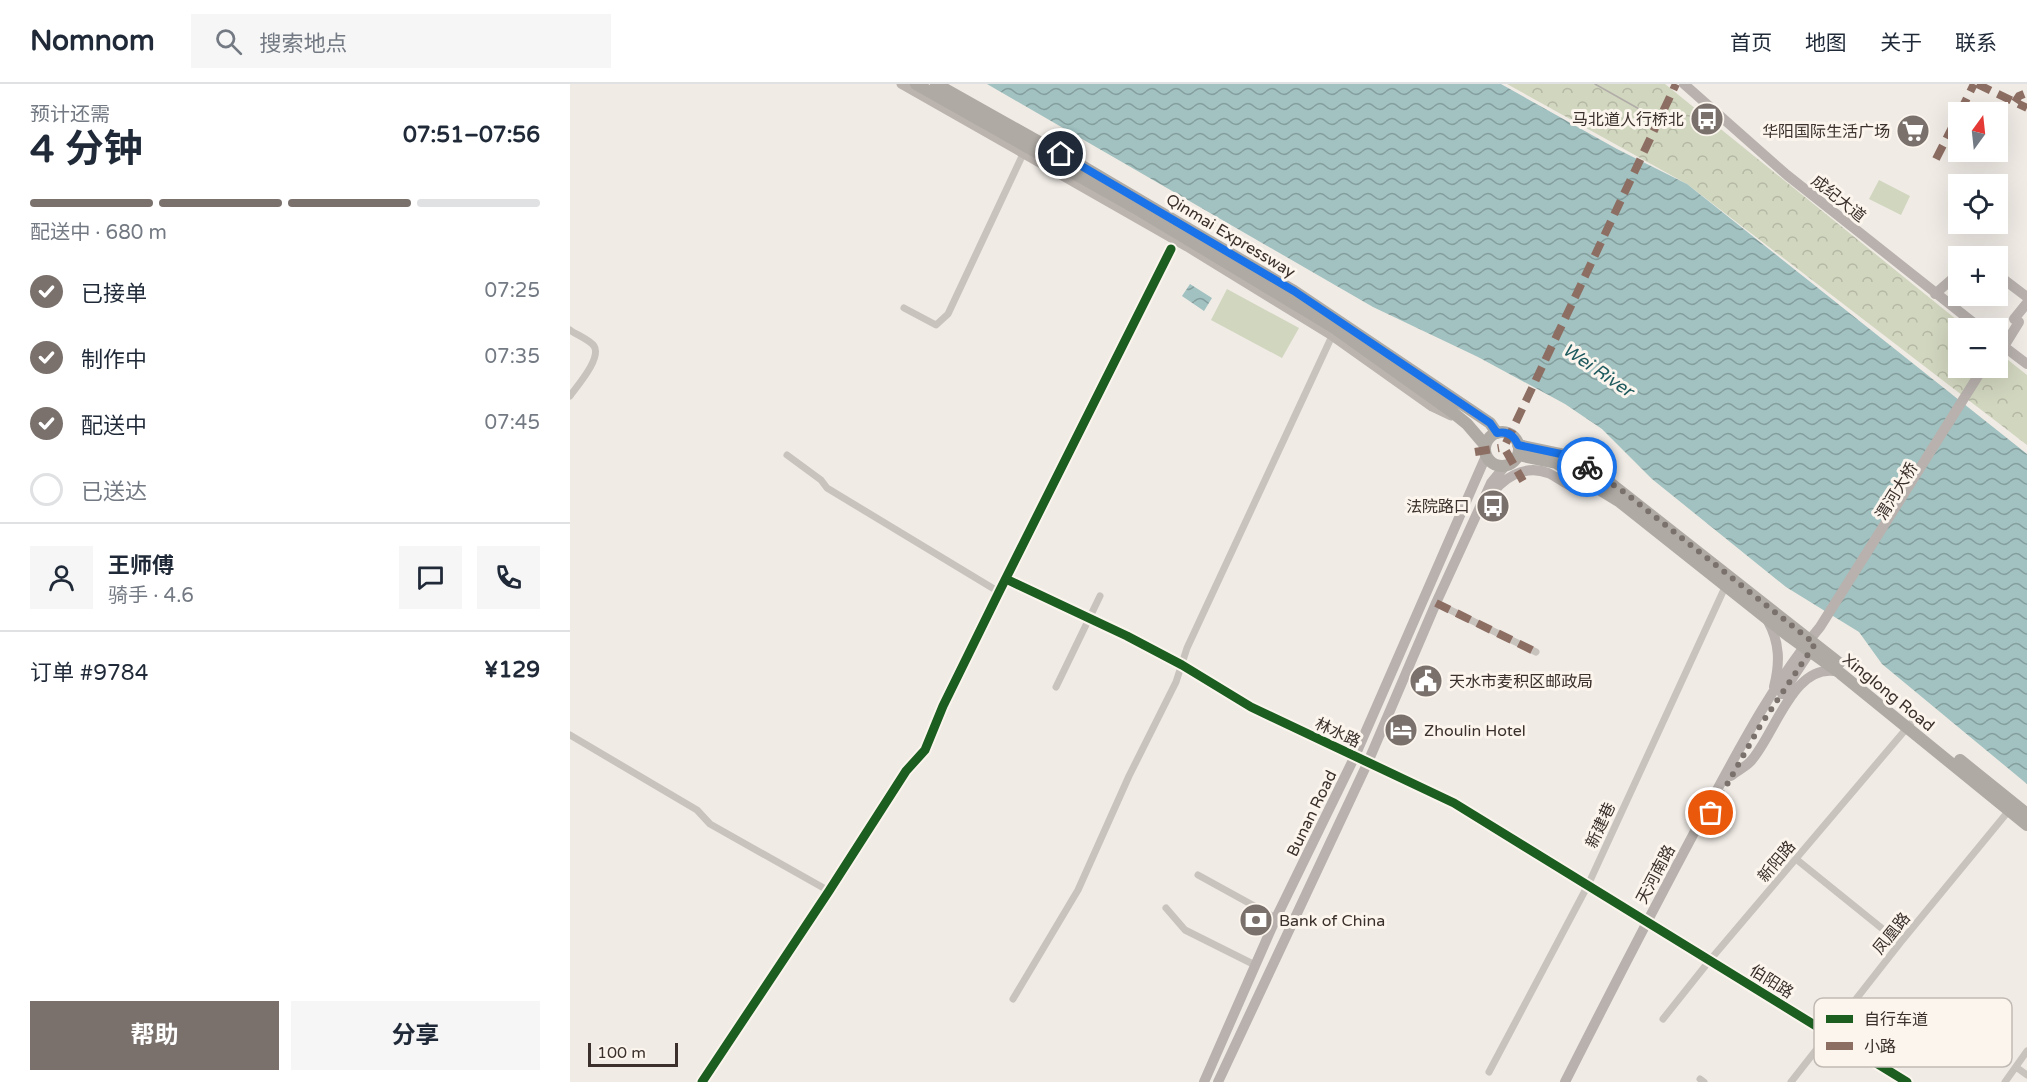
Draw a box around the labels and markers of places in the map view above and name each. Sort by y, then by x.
bus stop icon: 马北道人行桥北 [1689,101,1725,137]
place label: 马北道人行桥北 [1572,110,1684,130]
supermarket icon: 华阳国际生活广场 [1895,113,1931,149]
place label: 华阳国际生活广场 [1762,122,1890,142]
pin [1035,128,1086,179]
bus stop icon: 法院路口 [1475,488,1511,524]
place label: 法院路口 [1406,497,1470,517]
public building icon: 天水市麦积区邮政局 [1408,663,1444,699]
place label: 天水市麦积区邮政局 [1449,672,1593,692]
hotel icon: Zhoulin Hotel [1383,712,1419,748]
place label: Zhoulin Hotel [1424,721,1526,741]
pin [1685,787,1736,838]
bank icon: Bank of China [1238,902,1274,938]
place label: Bank of China [1279,911,1385,931]

